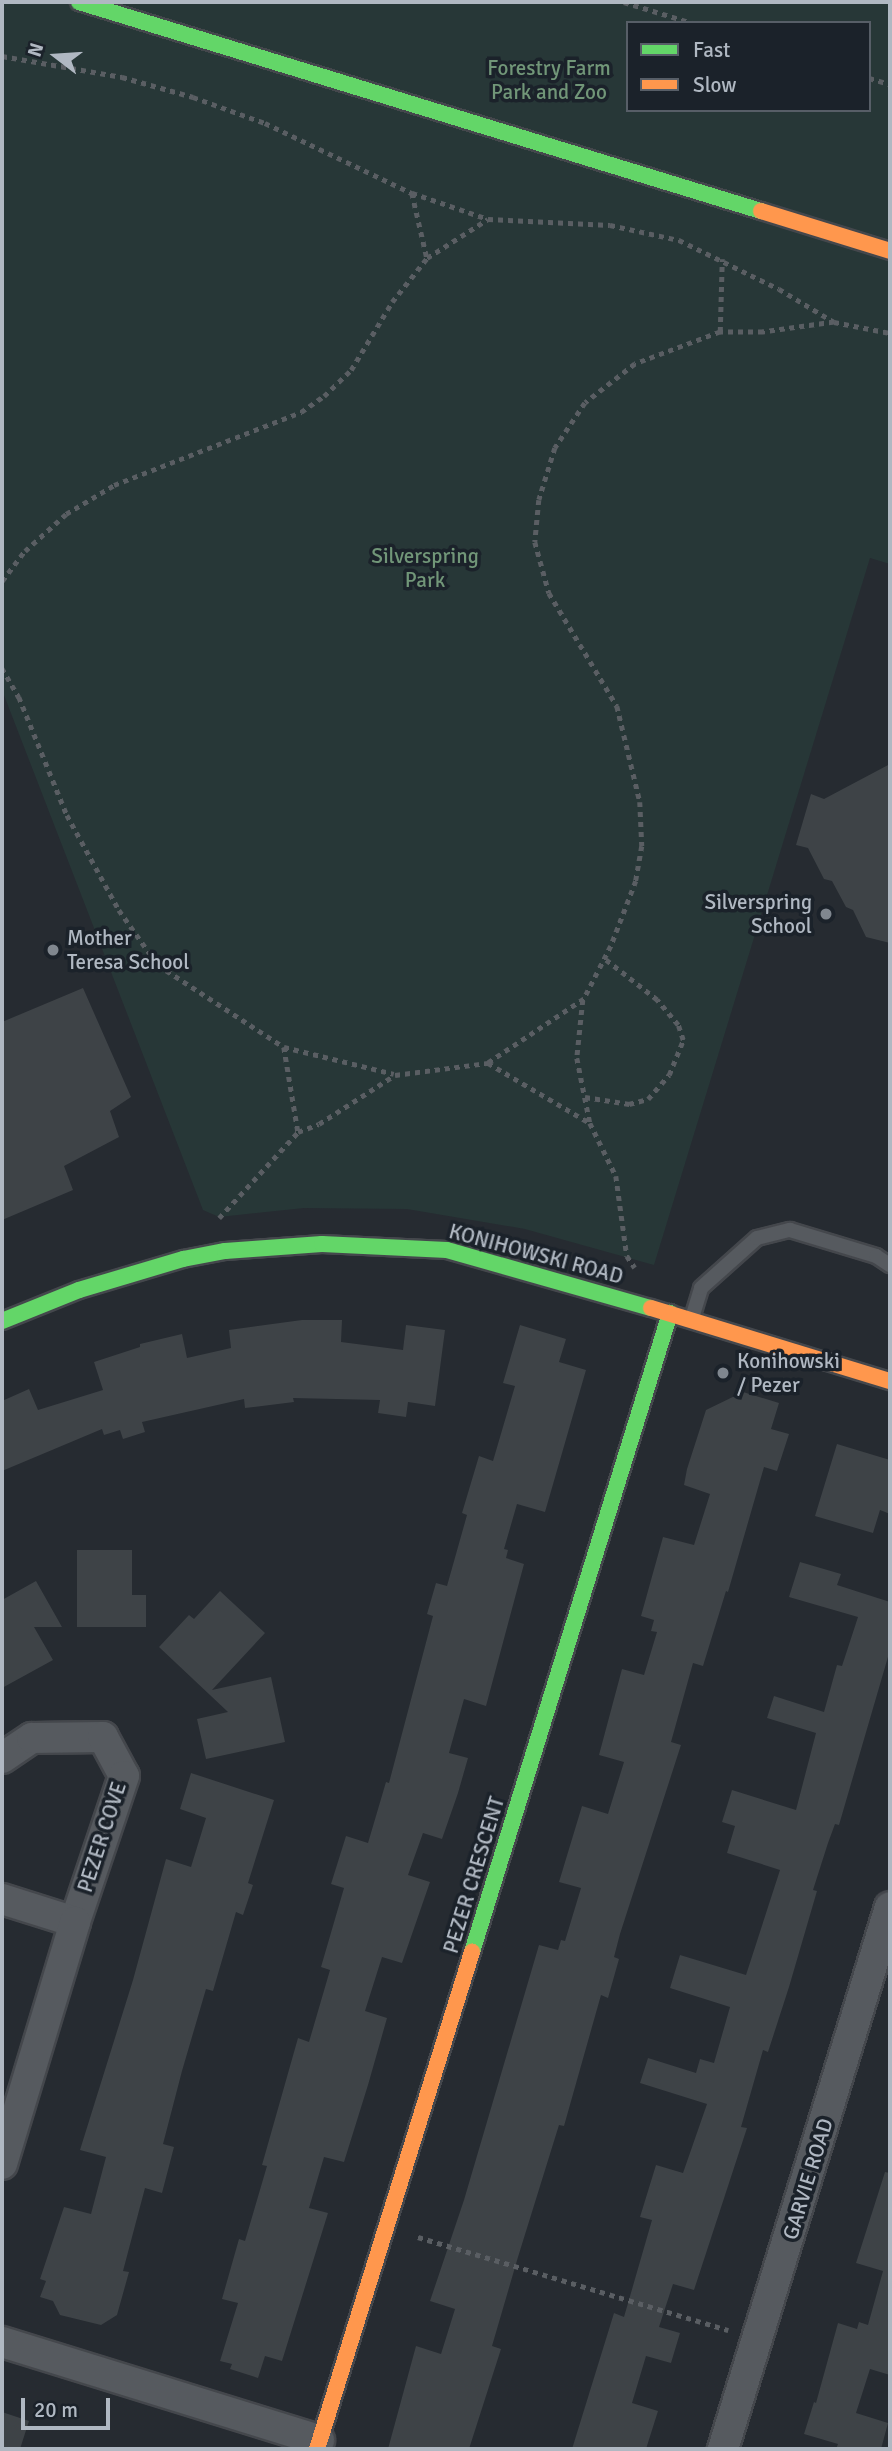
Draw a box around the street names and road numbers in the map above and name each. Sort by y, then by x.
street label: KONIHOWSKI ROAD [446,1219,626,1289]
street label: PEZER COVE [72,1779,132,1895]
street label: PEZER CRESCENT [438,1794,510,1956]
street label: GARVIE ROAD [778,2115,838,2243]

